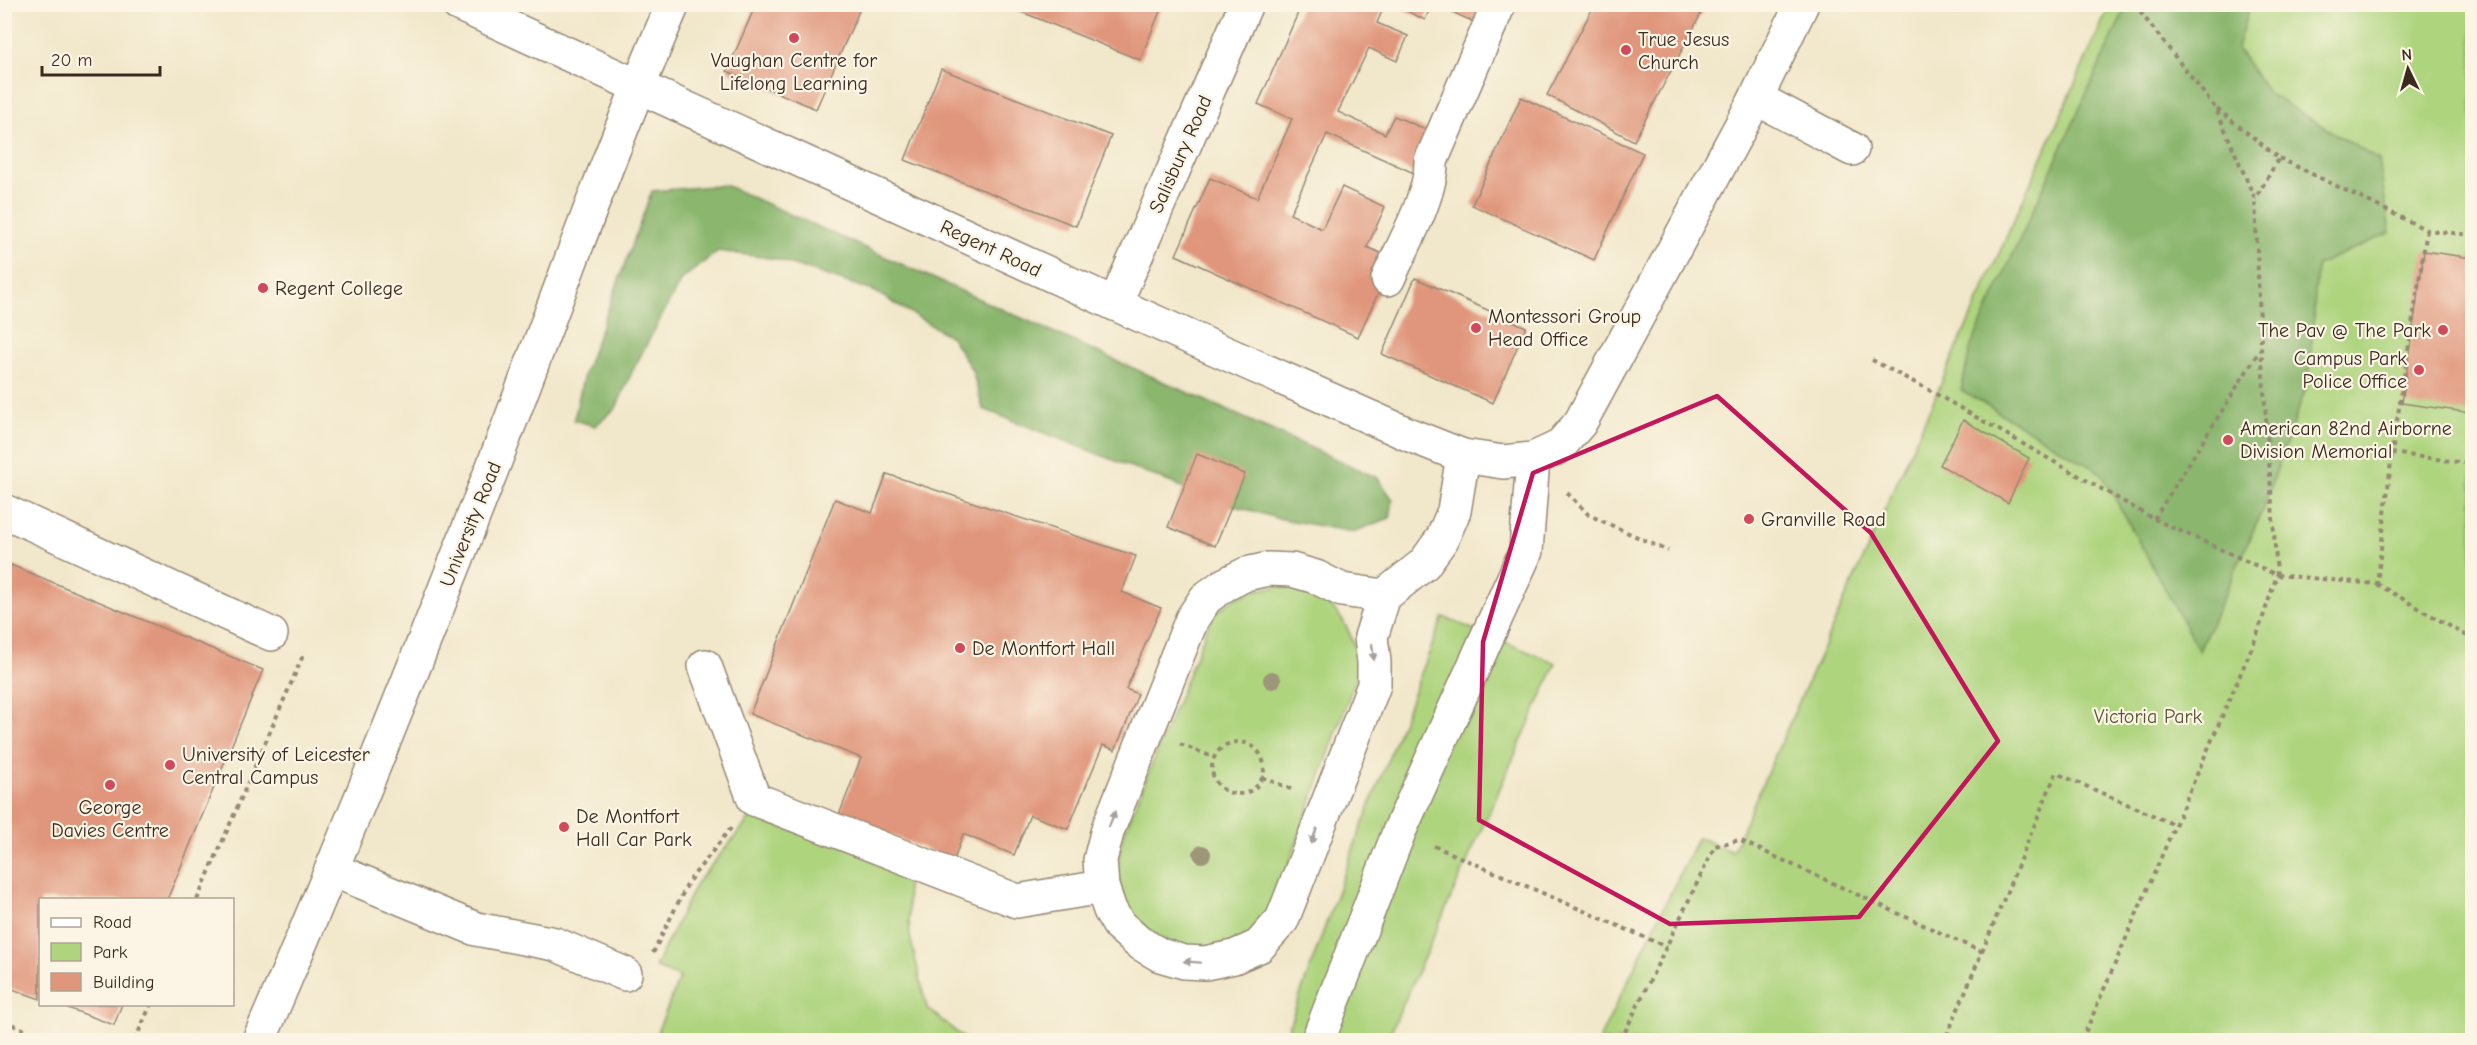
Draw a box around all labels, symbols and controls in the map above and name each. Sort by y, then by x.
place label: True Jesus Church [1638,28,1729,74]
marker: Vaughan Centre for Lifelong Learning [787,31,801,45]
scale bar [42,39,160,77]
north arrow [2378,39,2438,99]
marker: True Jesus Church [1619,43,1633,57]
text: N [2401,46,2413,64]
place label: Vaughan Centre for Lifelong Learning [711,49,877,95]
text: 20 m [51,50,92,71]
street label: Salisbury Road [1144,92,1217,217]
street label: Regent Road [937,215,1045,282]
place label: Regent College [275,277,403,300]
marker: Regent College [256,281,270,295]
place label: Montessori Group Head Office [1488,305,1641,351]
place label: The Pav @ The Park [2258,319,2431,342]
marker: Montessori Group Head Office [1469,321,1483,335]
marker: The Pav @ The Park [2436,323,2450,337]
place label: Campus Park Police Office [2294,347,2407,393]
marker: Campus Park Police Office [2412,363,2426,377]
place label: American 82nd Airborne Division Memorial [2240,417,2452,463]
marker: American 82nd Airborne Division Memorial [2221,433,2235,447]
street label: University Road [435,458,506,590]
place label: Granville Road [1761,508,1886,531]
marker: Granville Road [1742,512,1756,526]
place label: De Montfort Hall [972,637,1115,660]
marker: De Montfort Hall [953,641,967,655]
one-way arrow [1368,643,1378,662]
park label: Victoria Park [2094,705,2203,728]
place label: University of Leicester Central Campus [182,743,370,789]
marker: University of Leicester Central Campus [163,758,177,772]
marker: George Davies Centre [103,778,117,792]
place label: George Davies Centre [51,796,169,842]
place label: De Montfort Hall Car Park [576,805,692,851]
one-way arrow [1108,810,1118,828]
marker: De Montfort Hall Car Park [557,820,571,834]
one-way arrow [1309,827,1319,845]
legend [39,898,234,1006]
text: Road [93,912,132,933]
text: Park [93,942,128,963]
one-way arrow [1182,957,1201,967]
text: Building [93,972,155,993]

